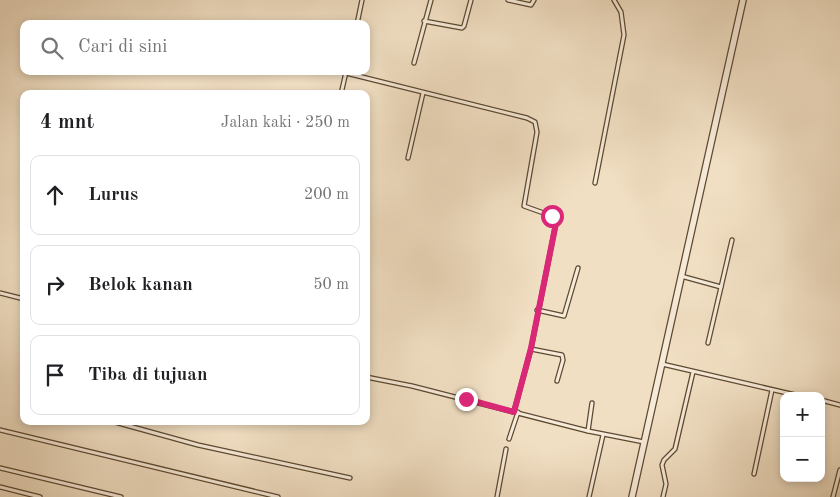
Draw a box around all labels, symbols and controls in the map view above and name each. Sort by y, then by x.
search box [20,20,370,75]
icon: search [38,34,66,62]
text: Cari di sini [78,38,168,57]
text: 4 mnt [40,112,94,133]
text: Jalan kaki · 250 m [221,115,350,131]
icon: ahead [41,181,69,209]
text: Lurus [88,186,138,205]
text: 200 m [304,187,349,203]
route start [541,205,564,228]
icon: right [41,271,69,299]
text: Belok kanan [88,276,193,295]
text: 50 m [313,277,349,293]
icon: arrive [41,361,69,389]
text: Tiba di tujuan [88,366,208,385]
route end [455,388,478,411]
map controls [780,392,825,482]
button: + [780,392,825,437]
button: − [780,437,825,482]

